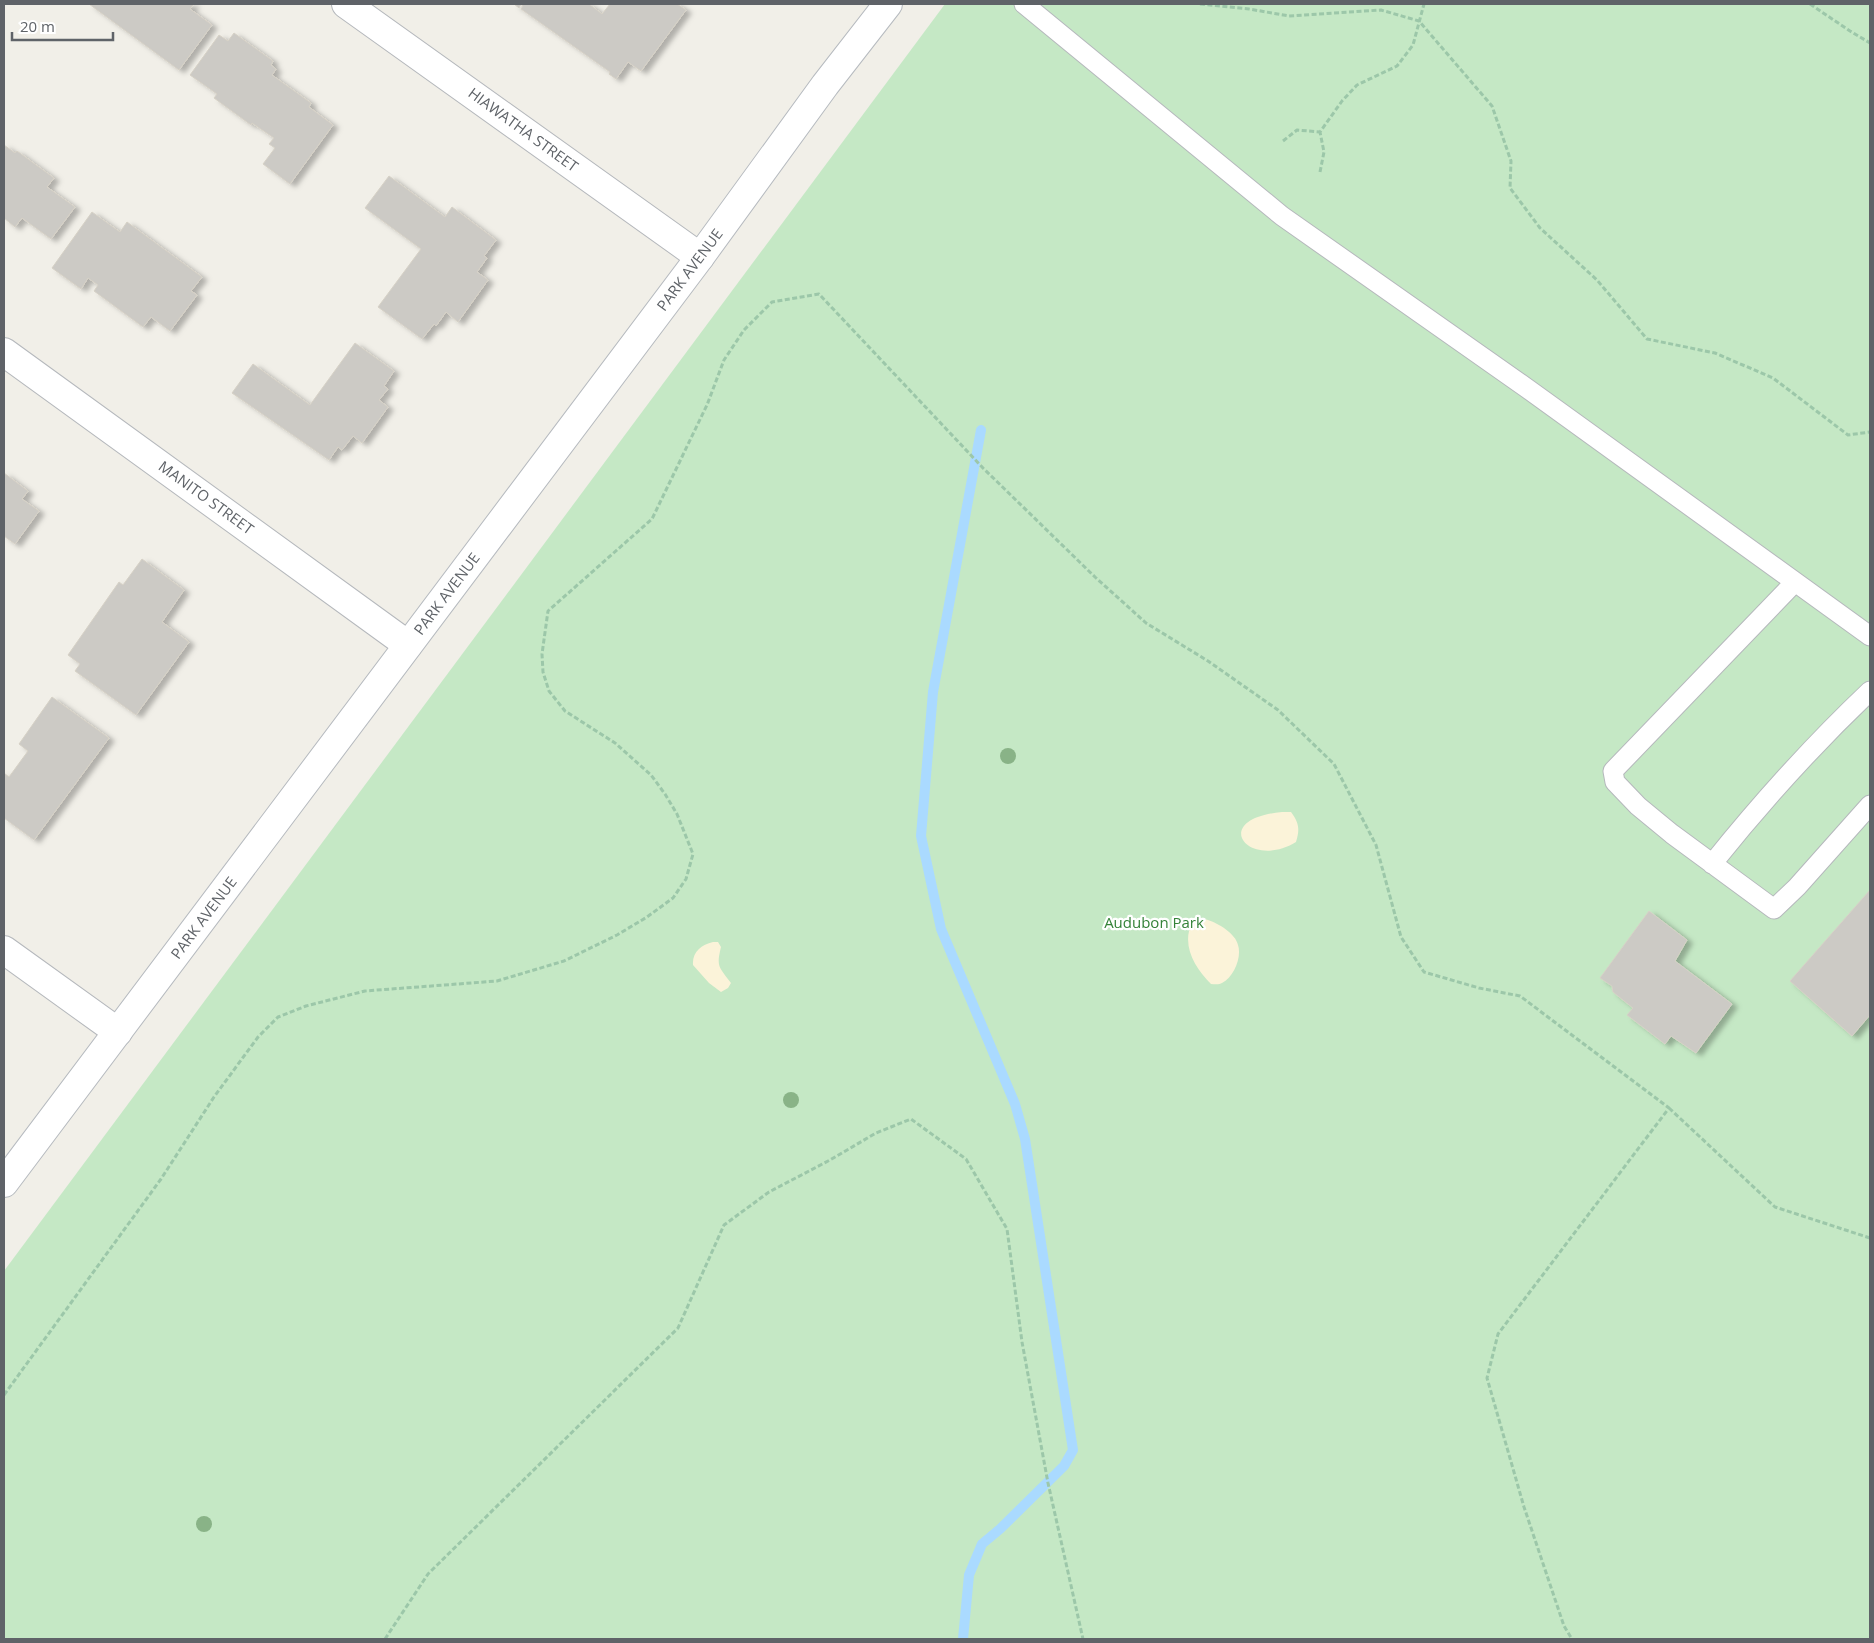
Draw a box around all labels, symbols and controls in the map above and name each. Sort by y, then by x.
scale bar [12,10,114,42]
text: 20 m [20,16,55,36]
street label: HIAWATHA STREET [465,82,583,176]
street label: PARK AVENUE [652,224,727,315]
street label: MANITO STREET [155,456,259,539]
street label: PARK AVENUE [409,548,484,639]
street label: PARK AVENUE [166,872,241,963]
park label: Audubon Park [1104,912,1204,932]

